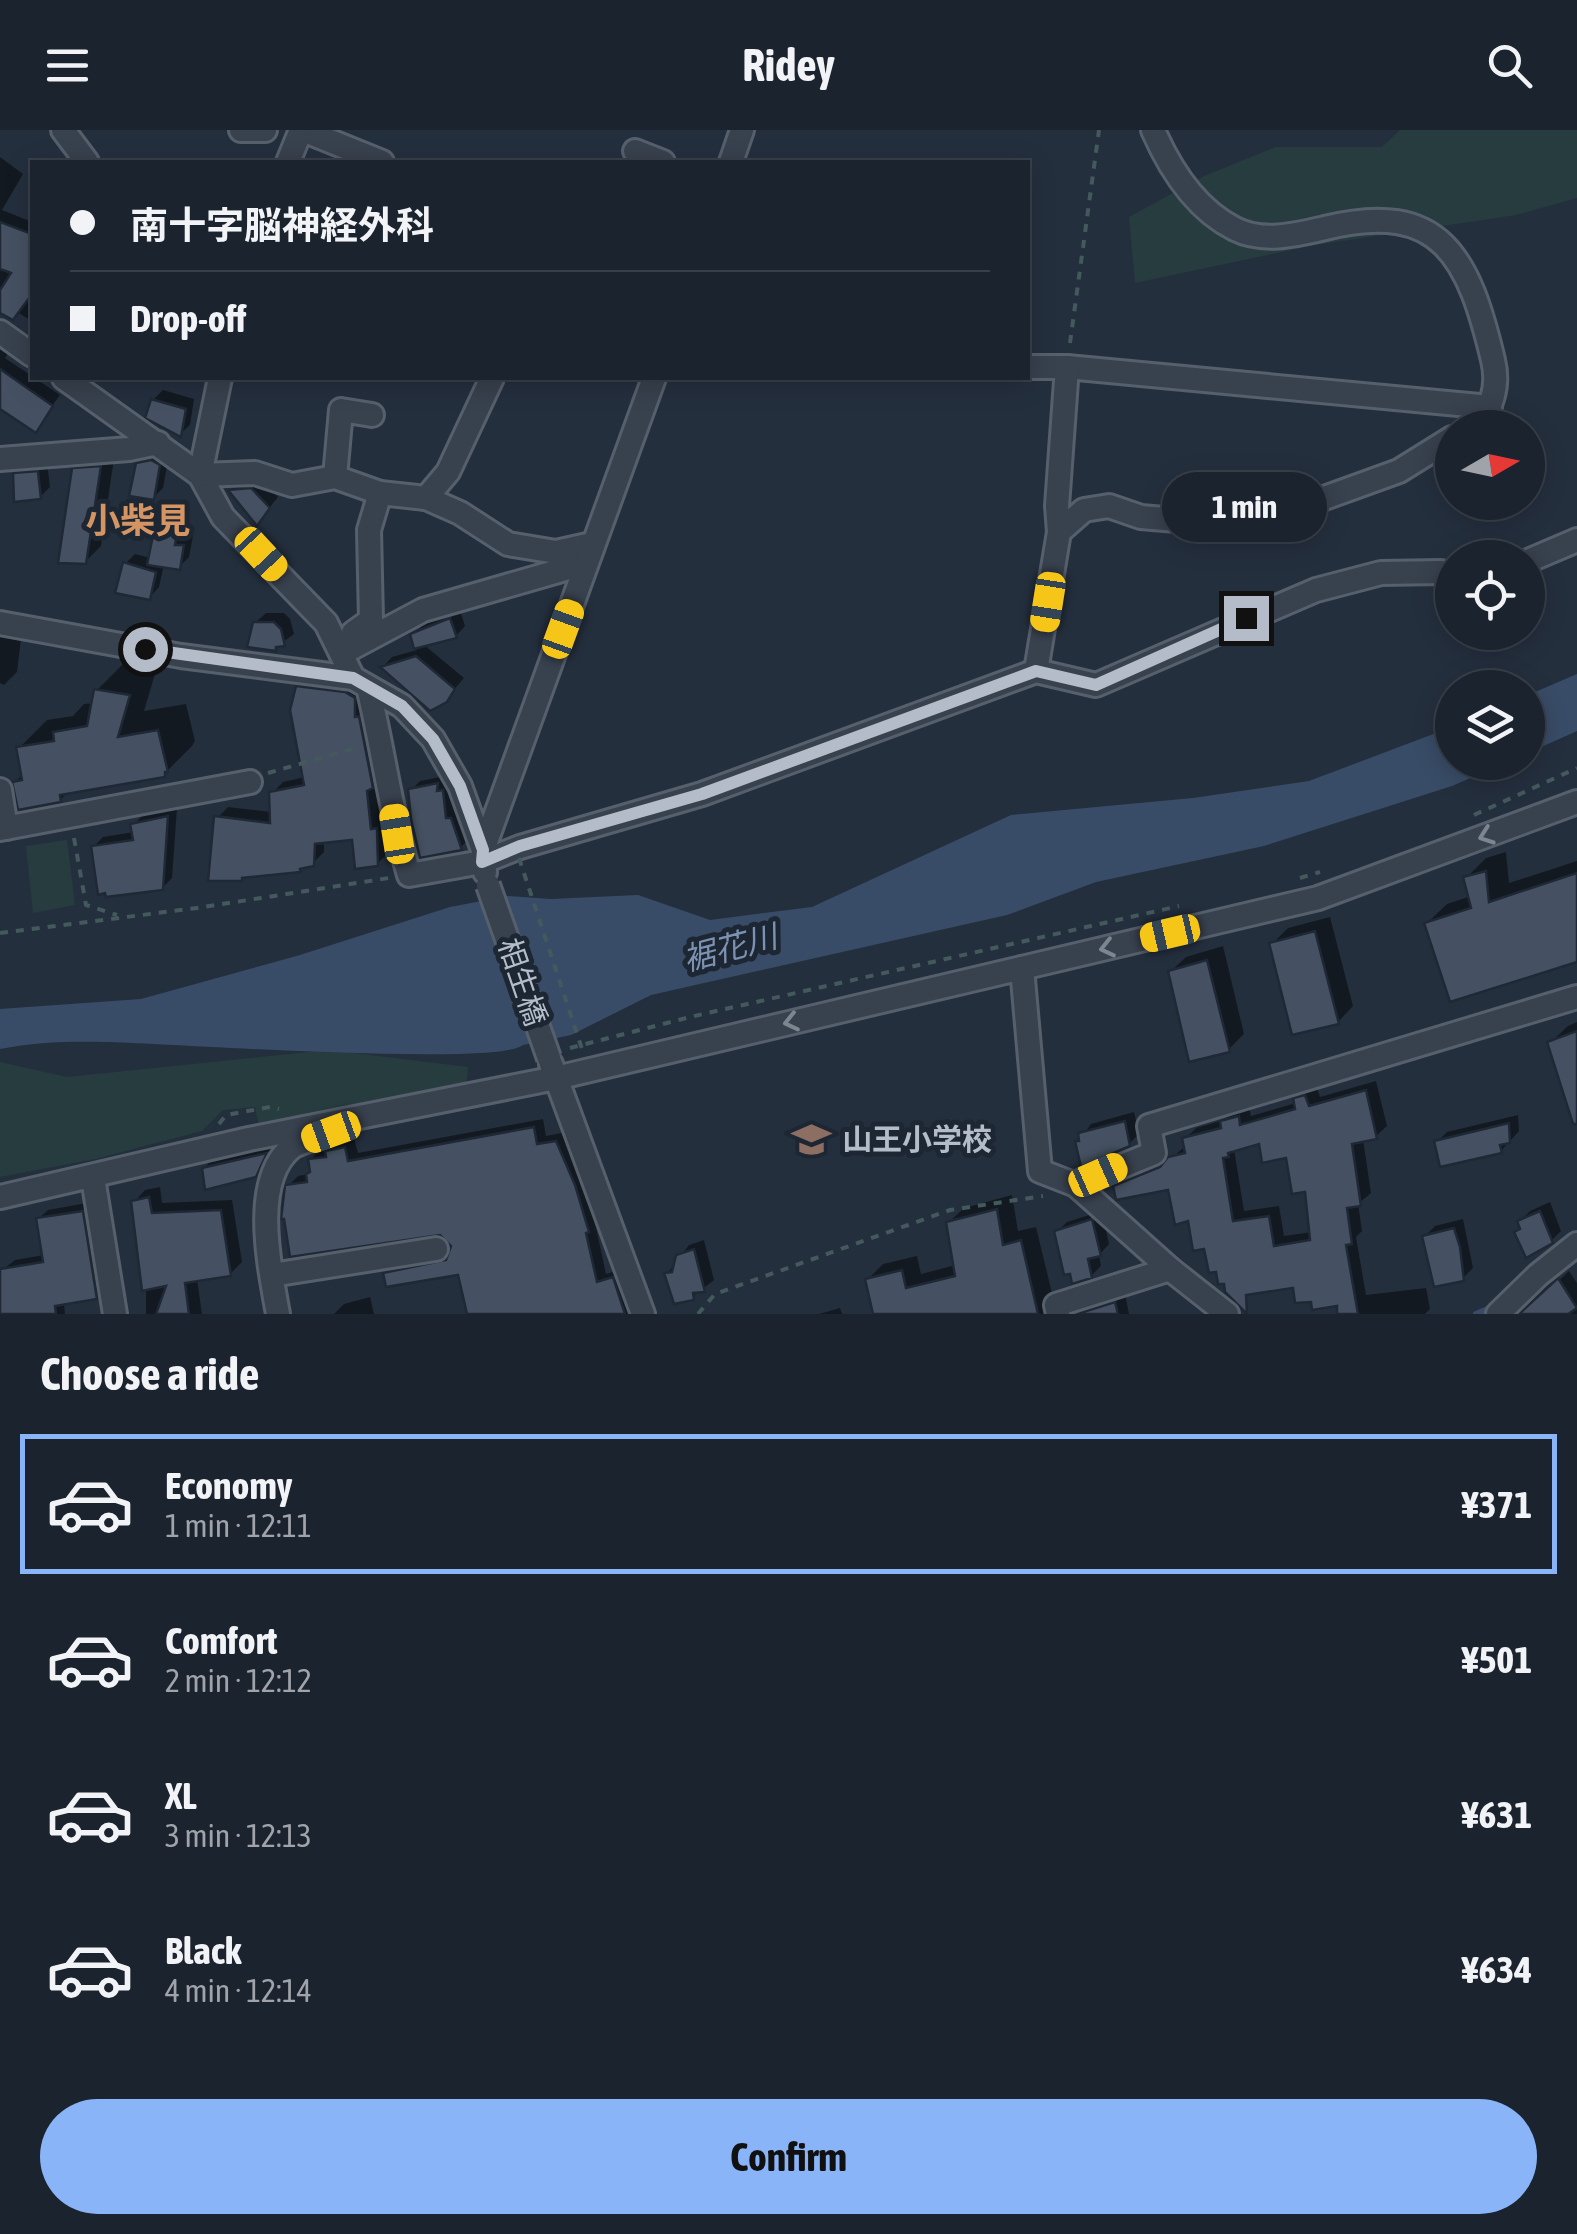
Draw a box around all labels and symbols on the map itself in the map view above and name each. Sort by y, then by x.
north arrow [1435,410,1545,520]
callout: 1 min [1164,473,1328,543]
district label: 小柴見 [85,500,191,540]
car [230,522,292,586]
car [1028,570,1068,634]
car [539,596,587,662]
route end [1224,596,1269,641]
route start [123,627,168,672]
car [377,802,417,866]
one-way arrow [1478,824,1495,845]
car [1137,912,1203,954]
water label: 裾花川 [679,916,784,978]
street label: 相生橋 [492,934,554,1030]
one-way arrow [1099,936,1116,957]
one-way arrow [783,1010,800,1031]
car [298,1108,364,1156]
school or university icon: 山王小学校 [791,1119,833,1161]
place label: 山王小学校 [842,1122,992,1156]
car [1064,1149,1132,1201]

